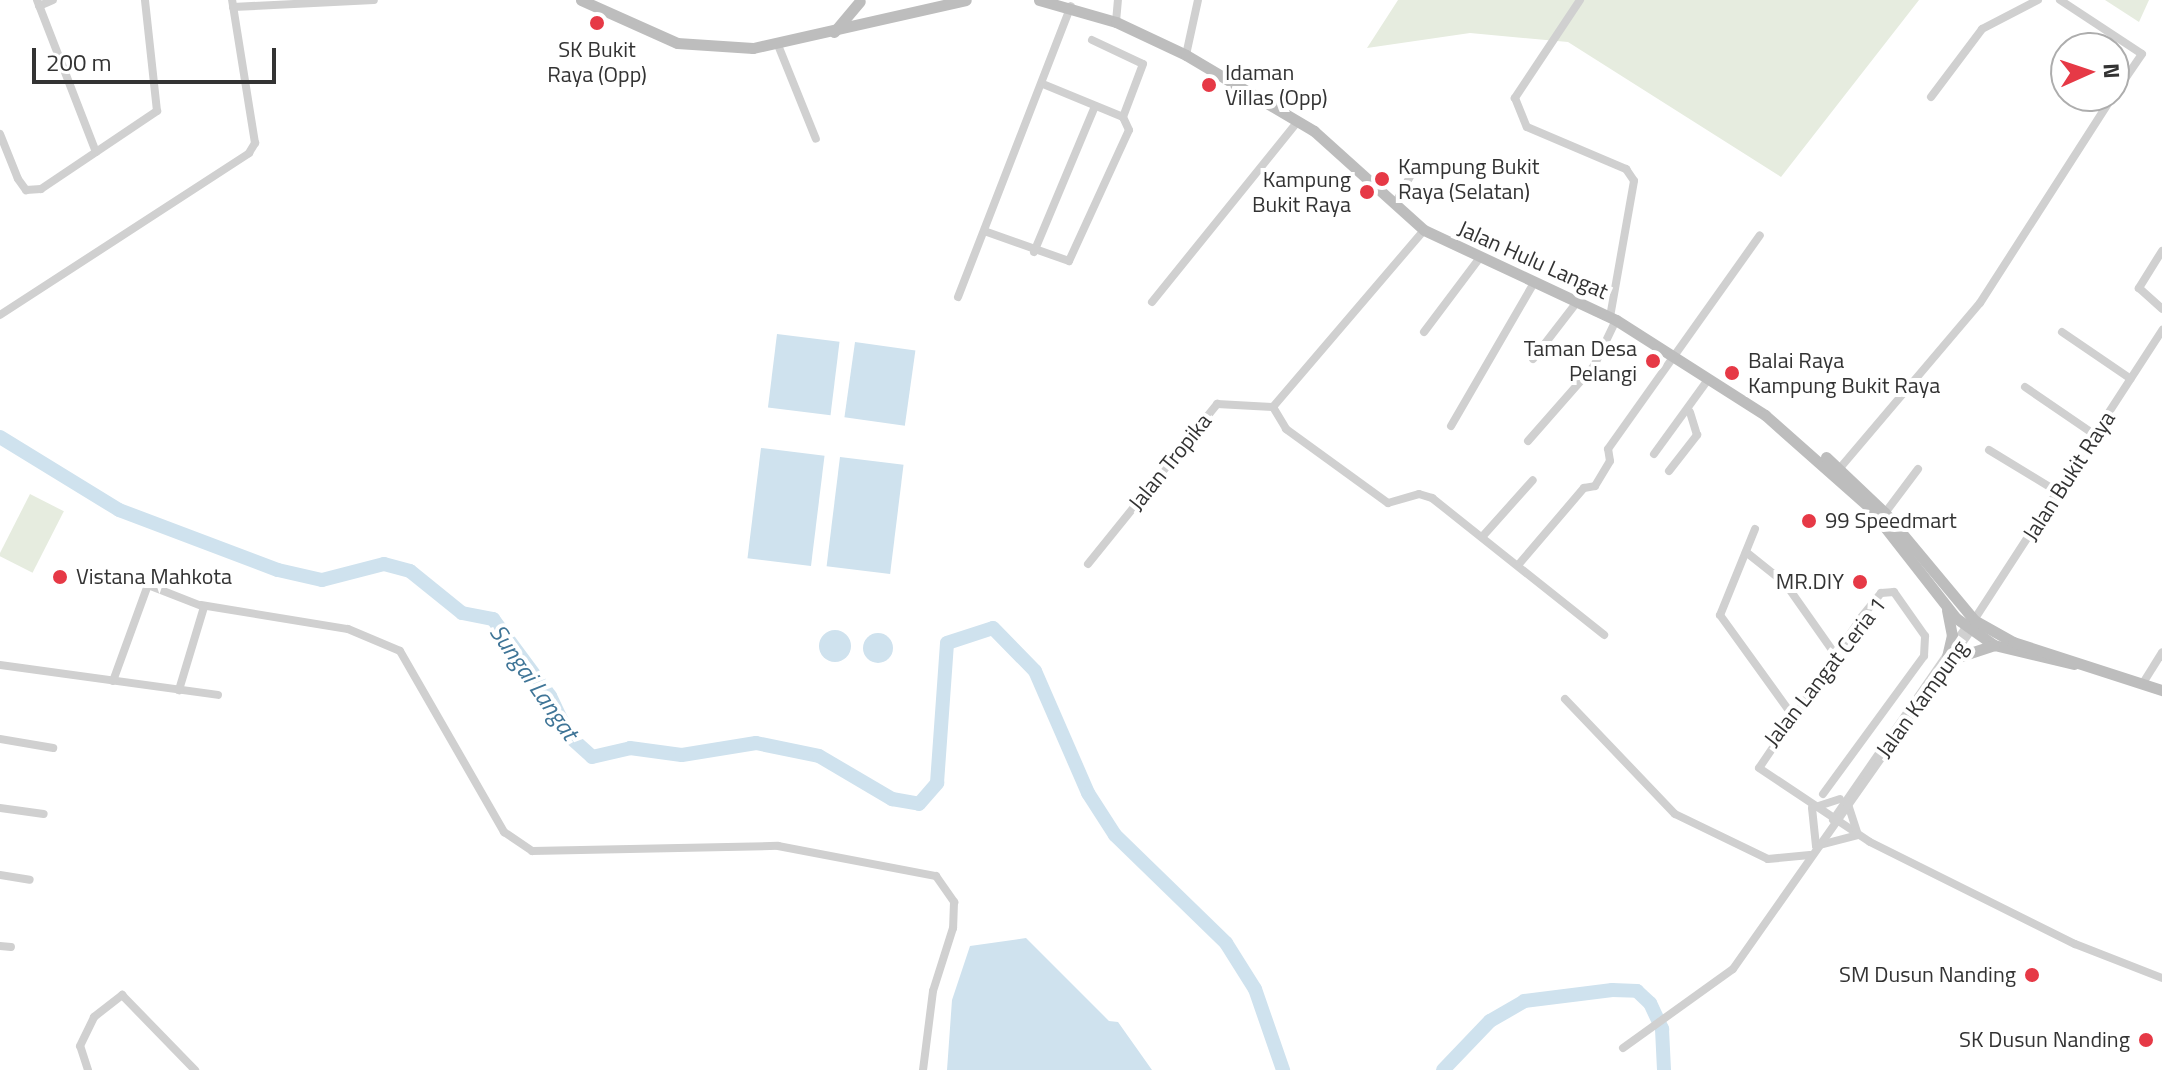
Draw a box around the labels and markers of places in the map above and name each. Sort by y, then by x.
marker: SK Bukit Raya (Opp) [588,14,606,32]
place label: SK Bukit Raya (Opp) [547,36,647,88]
place label: Idaman Villas (Opp) [1225,59,1328,110]
marker: Idaman Villas (Opp) [1200,76,1218,94]
place label: Kampung Bukit Raya (Selatan) [1398,153,1539,204]
place label: Kampung Bukit Raya [1252,166,1351,218]
marker: Kampung Bukit Raya (Selatan) [1373,170,1391,188]
marker: Kampung Bukit Raya [1358,183,1376,201]
place label: Taman Desa Pelangi [1524,335,1637,386]
place label: Balai Raya Kampung Bukit Raya [1748,347,1940,398]
marker: Taman Desa Pelangi [1644,352,1662,370]
marker: Balai Raya Kampung Bukit Raya [1723,364,1741,382]
place label: 99 Speedmart [1825,508,1957,534]
marker: 99 Speedmart [1800,512,1818,530]
place label: Vistana Mahkota [76,564,232,590]
marker: Vistana Mahkota [51,568,69,586]
place label: MR.DIY [1776,569,1844,595]
marker: MR.DIY [1851,573,1869,591]
place label: SM Dusun Nanding [1839,962,2016,988]
marker: SM Dusun Nanding [2023,966,2041,984]
place label: SK Dusun Nanding [1959,1027,2130,1053]
marker: SK Dusun Nanding [2137,1031,2155,1049]

